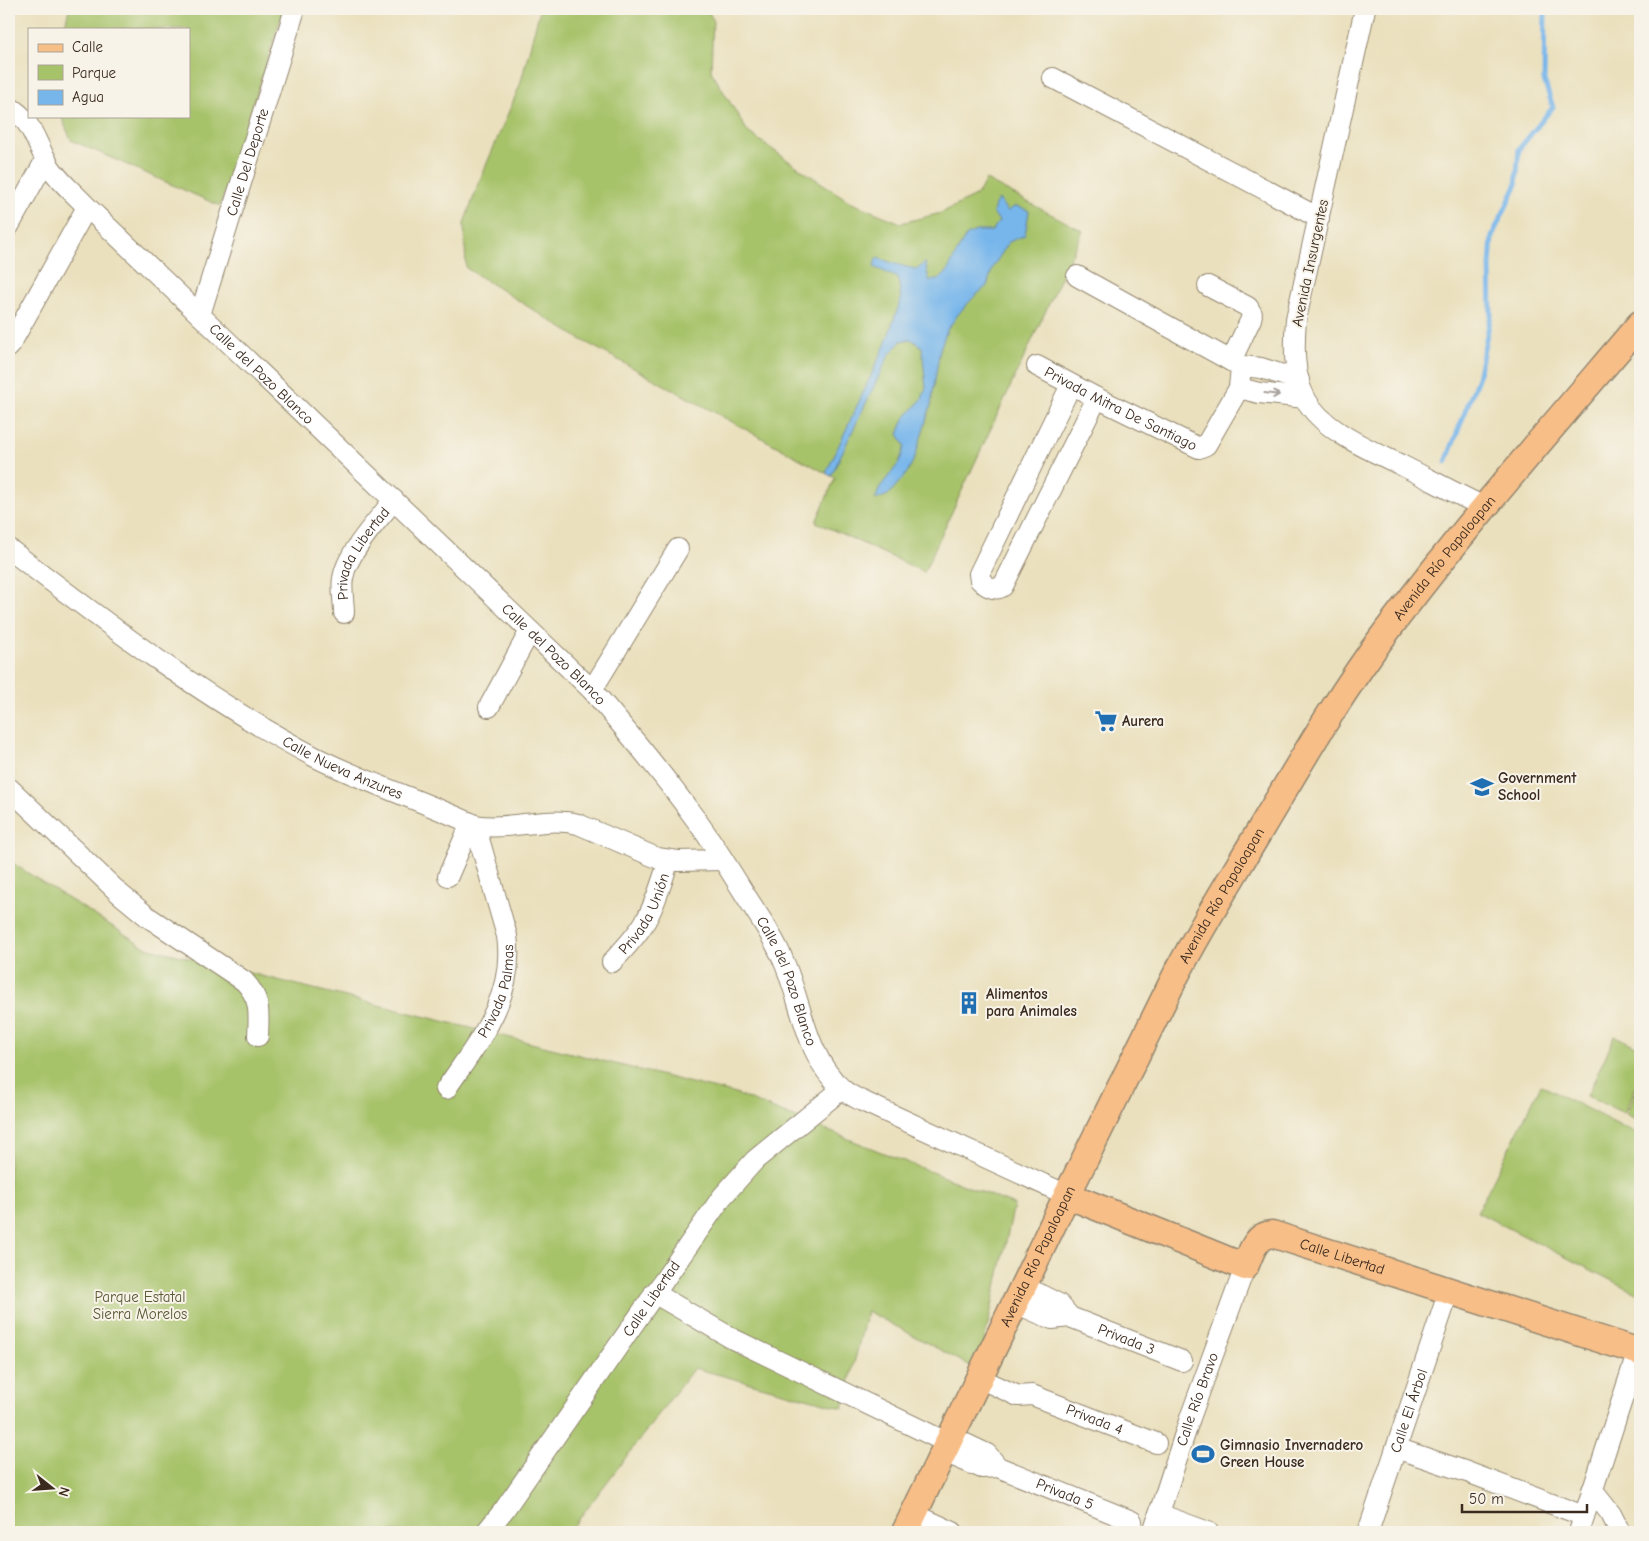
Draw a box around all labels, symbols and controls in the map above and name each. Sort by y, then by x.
legend [28,28,190,118]
text: Calle [72,38,104,56]
text: Parque [72,64,117,82]
text: Agua [72,88,104,106]
street label: Calle Del Deporte [222,106,273,218]
street label: Avenida Insurgentes [1288,198,1332,328]
street label: Calle del Pozo Blanco [205,320,318,428]
street label: Privada Mitra De Santiago [1041,363,1200,455]
one-way arrow [1264,389,1280,399]
street label: Avenida Río Papaloapan [1389,492,1499,624]
street label: Privada Libertad [333,503,393,601]
street label: Calle del Pozo Blanco [498,600,610,709]
supermarket icon: Aurera [1093,708,1119,734]
place label: Aurera [1122,712,1164,730]
street label: Calle Nueva Anzures [279,732,405,803]
place label: Government School [1498,769,1577,804]
school or university icon: Government School [1469,774,1495,800]
street label: Avenida Río Papaloapan [1175,824,1268,967]
street label: Privada Unión [615,871,673,958]
street label: Calle del Pozo Blanco [753,913,821,1049]
street label: Privada Palmas [474,944,517,1041]
place label: Alimentos para Animales [986,985,1077,1020]
building icon: Alimentos para Animales [956,990,982,1016]
street label: Avenida Río Papaloapan [996,1183,1079,1330]
street label: Calle Libertad [1297,1234,1387,1278]
street label: Calle Libertad [619,1257,684,1340]
park label: Parque Estatal Sierra Morelos [93,1288,187,1323]
street label: Privada 3 [1095,1320,1158,1358]
street label: Calle Río Bravo [1173,1350,1222,1448]
street label: Calle El Árbol [1386,1366,1431,1455]
street label: Privada 4 [1063,1400,1125,1438]
place label: Gimnasio Invernadero Green House [1220,1436,1364,1471]
sports icon: Gimnasio Invernadero Green House [1190,1441,1216,1467]
north arrow [28,1464,78,1514]
street label: Privada 5 [1034,1474,1096,1514]
scale bar [1462,1481,1586,1513]
text: N [54,1485,73,1499]
text: 50 m [1469,1490,1504,1508]

